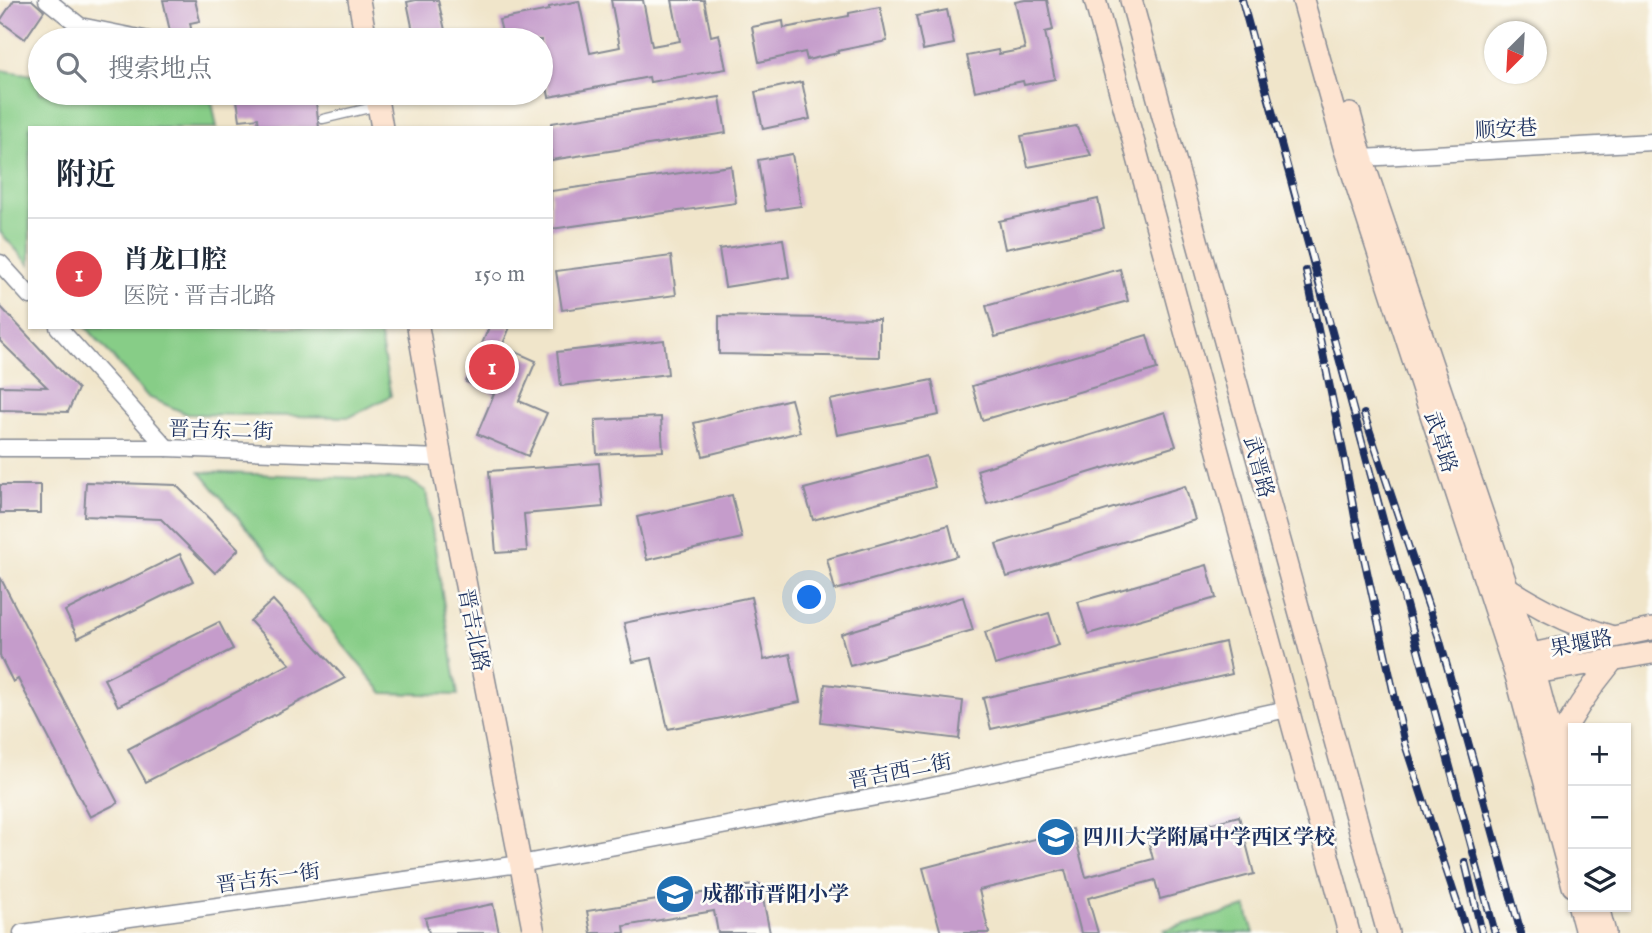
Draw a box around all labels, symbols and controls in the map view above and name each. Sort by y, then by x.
north arrow [1484,21,1547,84]
search box [28,28,553,105]
icon: search [52,48,90,86]
text: 搜索地点 [108,53,212,86]
street label: 顺安巷 [1474,115,1538,146]
text: 附近 [56,157,116,195]
text: 肖龙口腔 [123,244,227,277]
text: 1 [75,260,83,289]
text: 150 m [474,260,525,289]
text: 医院 · 晋吉北路 [123,282,276,311]
pin: 1 [469,341,515,393]
street label: 武草路 [1417,408,1462,477]
street label: 晋吉东二街 [168,416,274,447]
street label: 武晋路 [1236,433,1279,501]
your location [792,580,826,614]
street label: 晋吉北路 [451,586,494,674]
street label: 果堰路 [1548,625,1615,664]
map controls [1568,723,1631,912]
button: + [1568,723,1631,786]
street label: 晋吉西二街 [846,749,954,796]
button: − [1568,786,1631,849]
school or university icon: 四川大学附属中学西区学校 [1035,816,1077,858]
place label: 四川大学附属中学西区学校 [1083,825,1335,852]
button: layers [1568,849,1631,912]
street label: 晋吉东一街 [214,859,322,900]
school or university icon: 成都市晋阳小学 [654,873,696,915]
place label: 成都市晋阳小学 [702,882,849,909]

